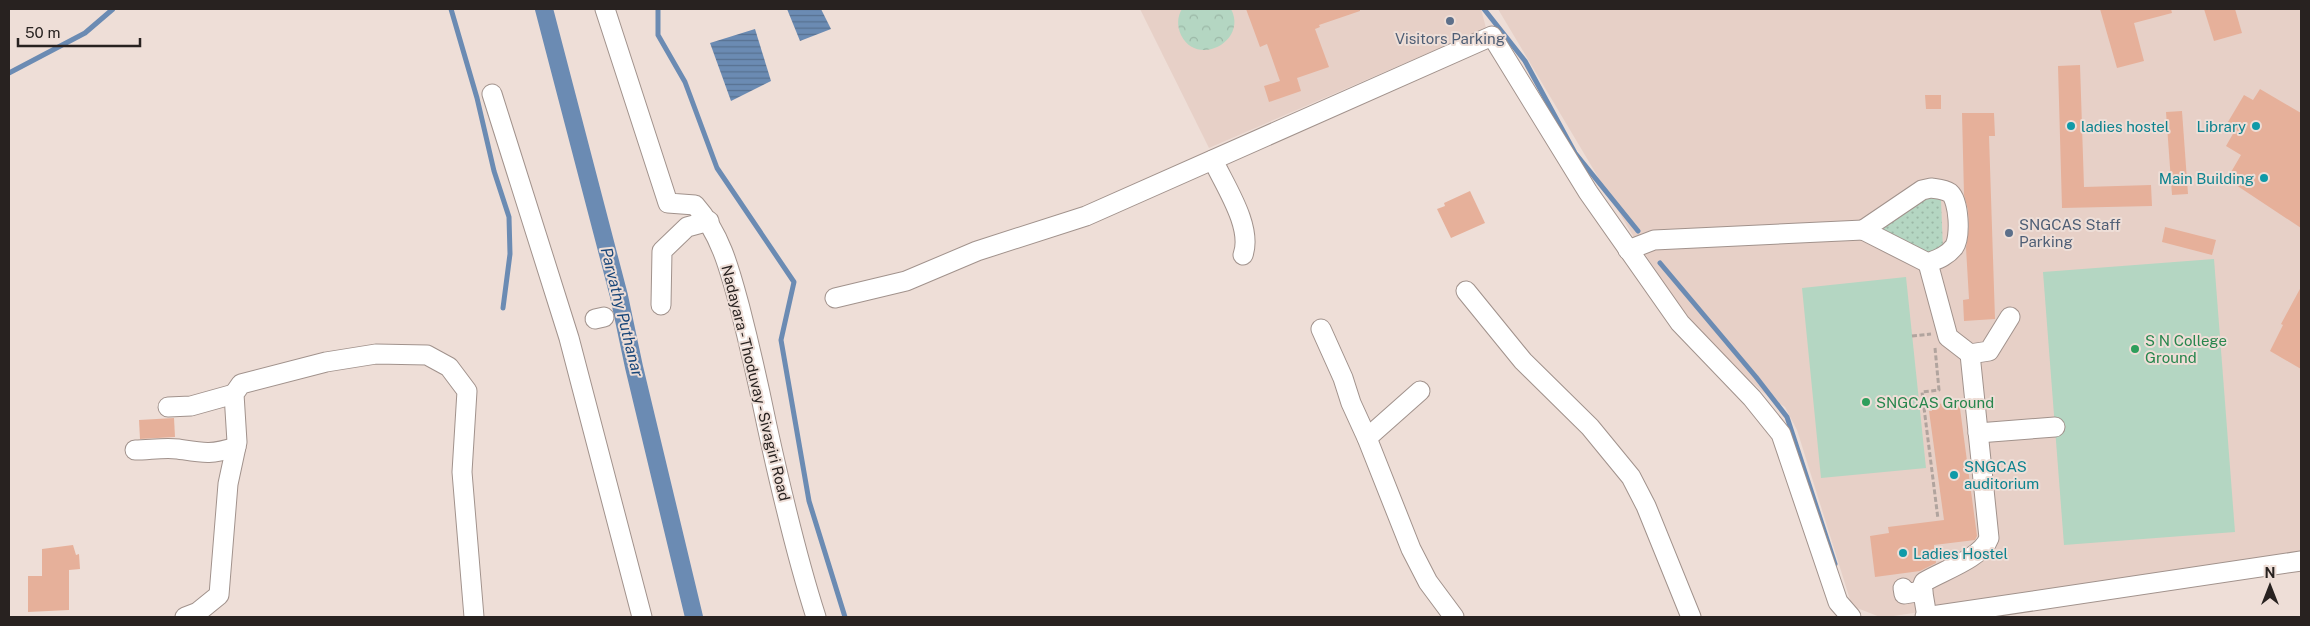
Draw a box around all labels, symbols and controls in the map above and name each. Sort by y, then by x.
scale bar [18,15,140,47]
marker: Visitors Parking [1444,15,1456,27]
text: 50 m [25,24,60,41]
place label: Visitors Parking [1395,30,1505,47]
place label: ladies hostel [2081,118,2169,135]
place label: Library [2197,118,2246,135]
marker: ladies hostel [2065,120,2077,132]
marker: Library [2250,120,2262,132]
place label: Main Building [2159,170,2254,187]
marker: Main Building [2258,172,2270,184]
place label: SNGCAS Staff Parking [2019,216,2121,250]
marker: SNGCAS Staff Parking [2003,227,2015,239]
water label: Parvathy Puthanar [597,245,647,380]
street label: Nadayara - Thoduvay - Sivagiri Road [718,263,794,503]
place label: S N College Ground [2145,332,2227,366]
marker: S N College Ground [2129,343,2141,355]
place label: SNGCAS Ground [1876,394,1994,411]
marker: SNGCAS Ground [1860,396,1872,408]
place label: SNGCAS auditorium [1964,458,2039,492]
marker: SNGCAS auditorium [1948,469,1960,481]
place label: Ladies Hostel [1913,545,2008,562]
marker: Ladies Hostel [1897,547,1909,559]
north arrow [2245,561,2295,611]
text: N [2265,565,2275,581]

